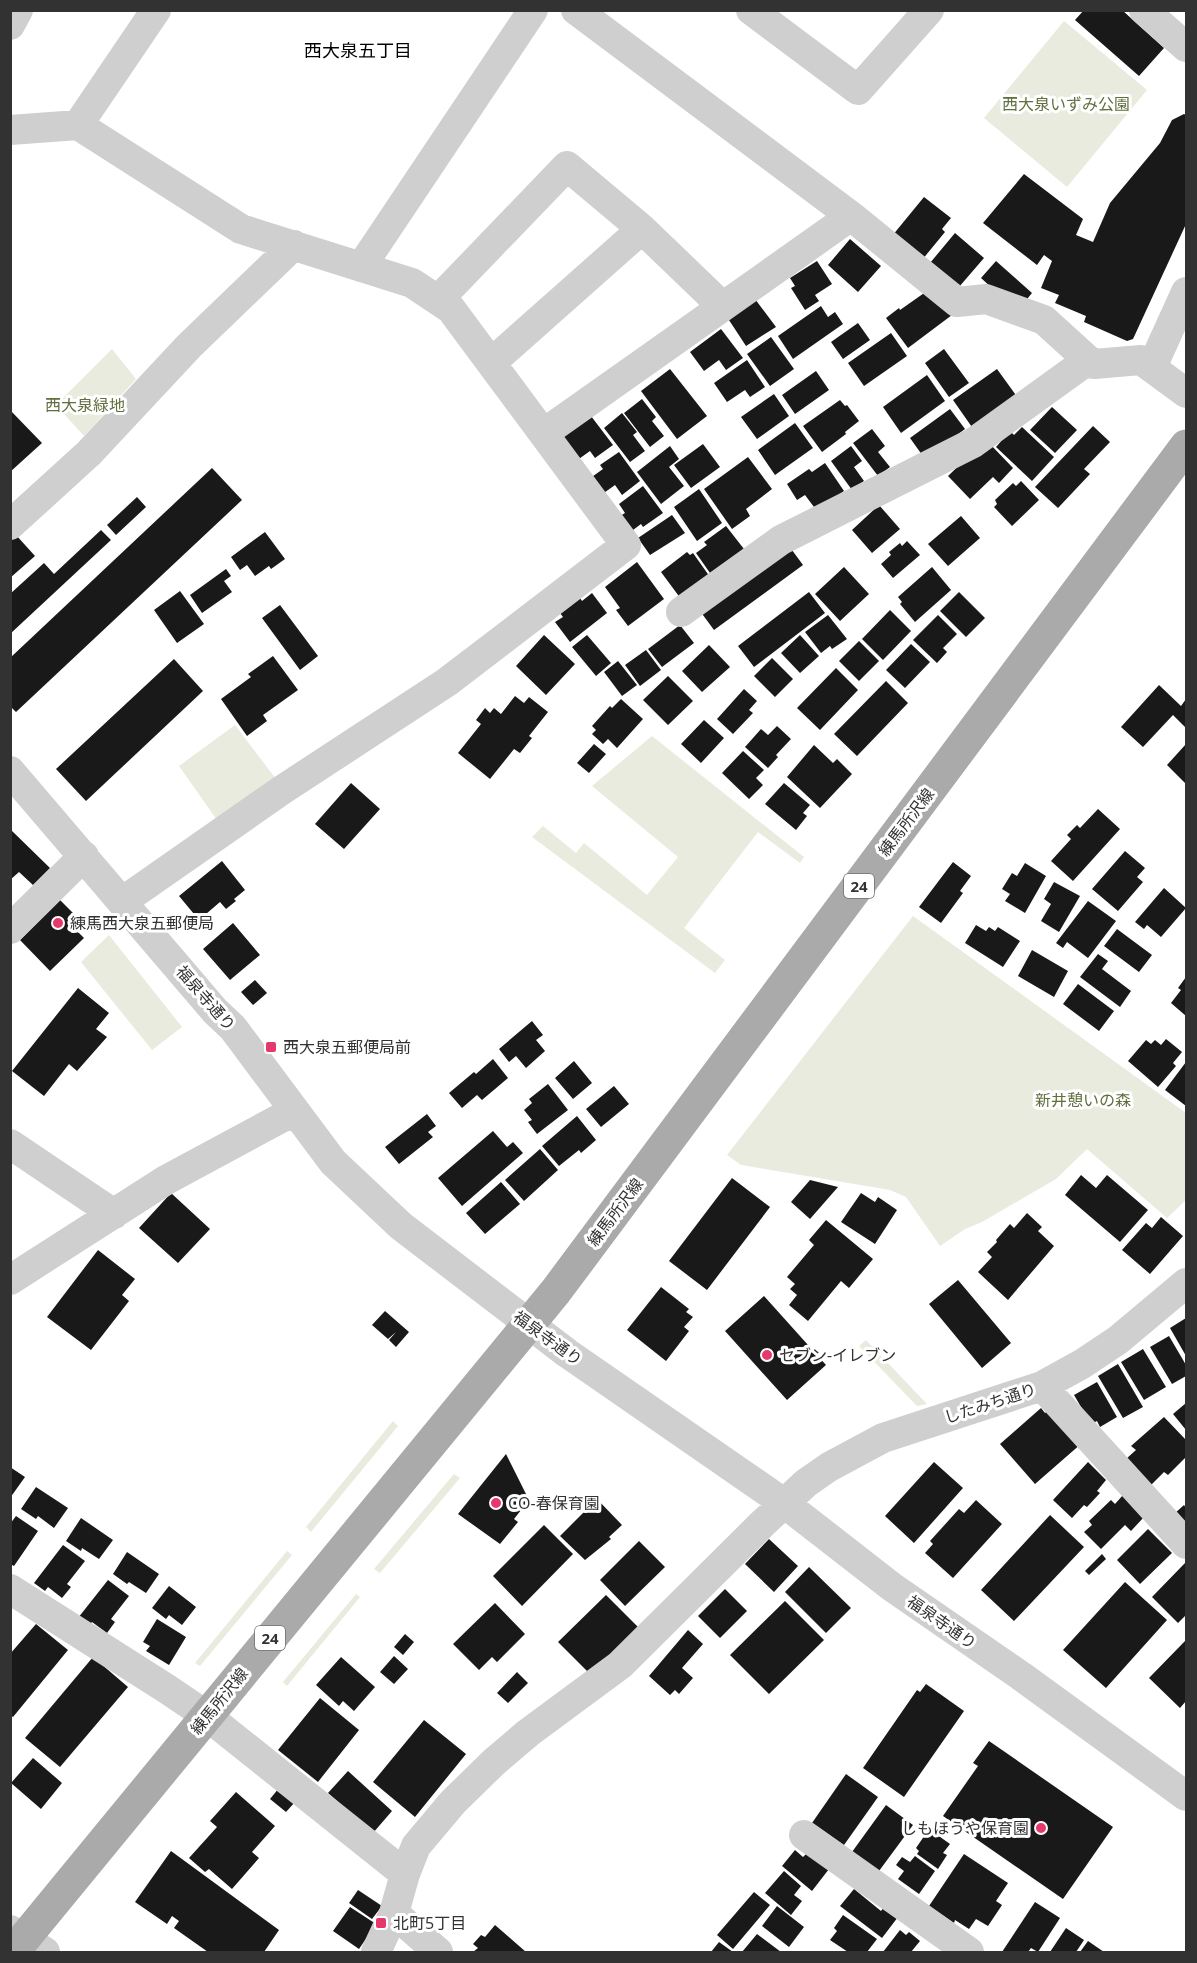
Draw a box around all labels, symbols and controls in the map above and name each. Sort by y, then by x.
district label: 西大泉五丁目 [304,38,412,62]
park label: 西大泉いずみ公園 [1002,93,1130,115]
park label: 西大泉緑地 [45,394,125,416]
street label: 練馬所沢線 [873,783,939,861]
road number: 24 [844,874,874,898]
place label: 練馬西大泉五郵便局 [70,912,214,934]
marker: 練馬西大泉五郵便局 [51,916,65,930]
street label: 福泉寺通り [171,961,241,1035]
place label: 西大泉五郵便局前 [283,1036,411,1058]
marker: 西大泉五郵便局前 [264,1040,278,1054]
park label: 新井憩いの森 [1035,1089,1131,1111]
street label: 練馬所沢線 [582,1173,648,1251]
street label: 福泉寺通り [509,1306,587,1370]
place label: セブン-イレブン [779,1344,896,1366]
marker: セブン-イレブン [760,1348,774,1362]
street label: したみち通り [941,1378,1039,1428]
place label: CO-春保育園 [508,1492,600,1514]
marker: CO-春保育園 [489,1496,503,1510]
street label: 福泉寺通り [903,1590,981,1654]
road number: 24 [255,1626,285,1650]
street label: 練馬所沢線 [185,1663,253,1739]
place label: しもほうや保育園 [901,1817,1029,1839]
marker: しもほうや保育園 [1034,1821,1048,1835]
place label: 北町5丁目 [393,1912,466,1934]
marker: 北町5丁目 [374,1916,388,1930]

